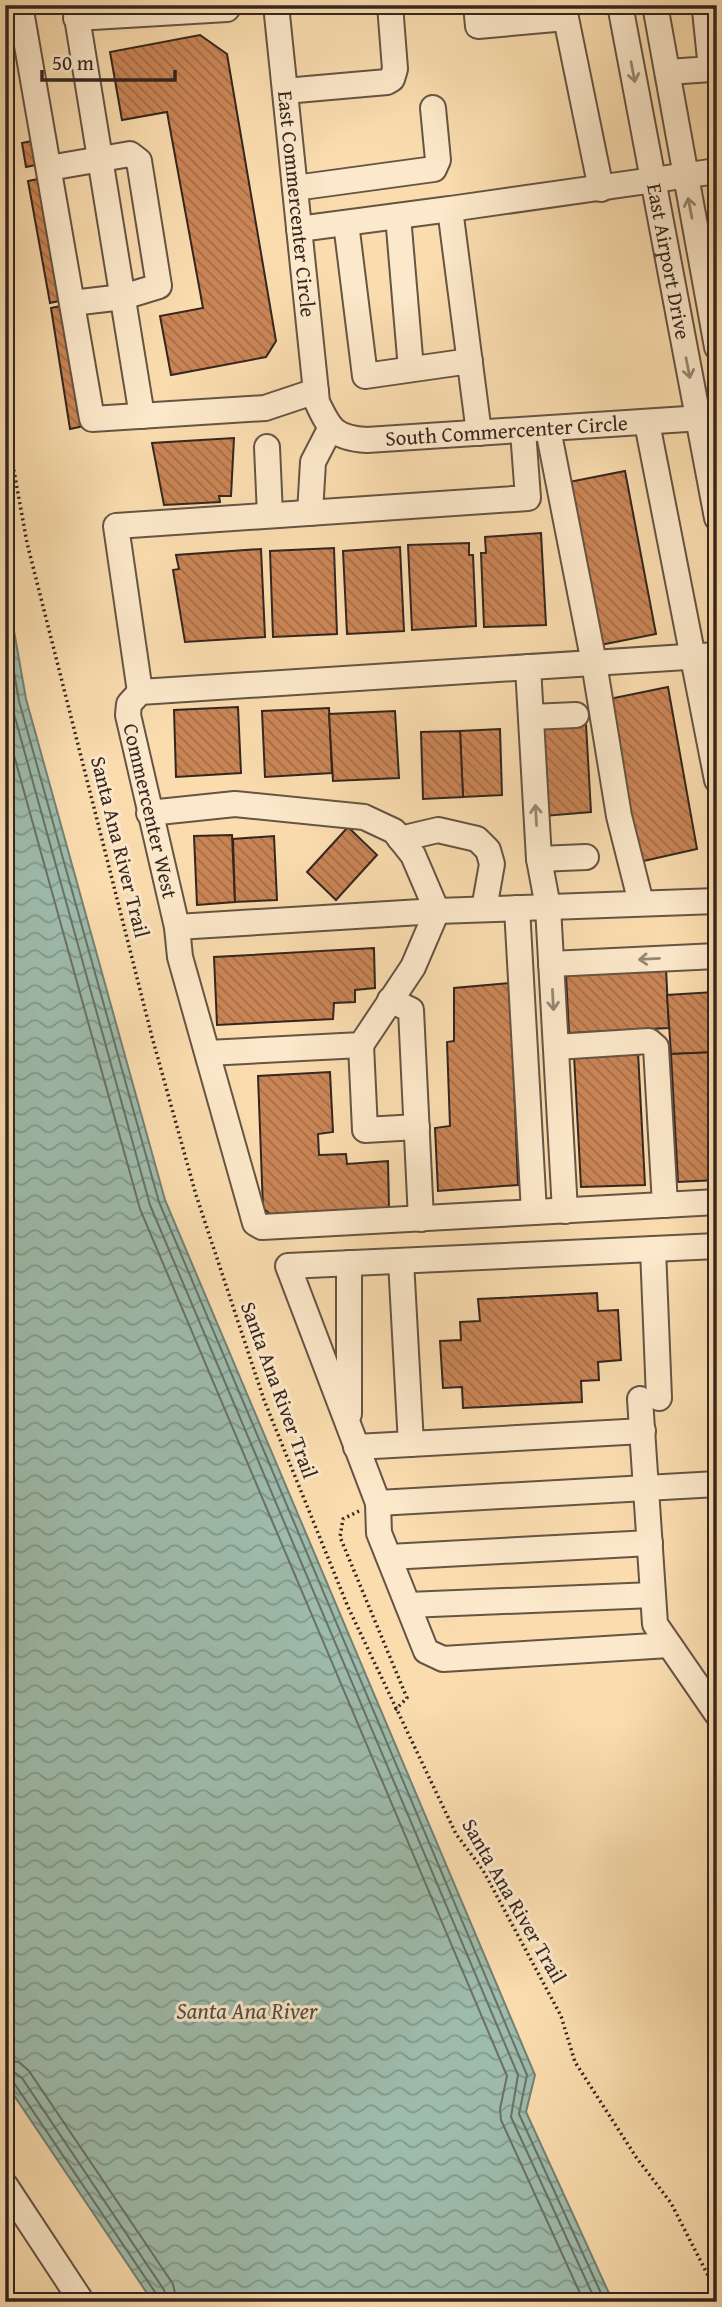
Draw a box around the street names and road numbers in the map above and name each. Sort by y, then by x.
street label: East Commercenter Circle [270,89,324,319]
street label: East Airport Drive [639,181,699,342]
street label: South Commercenter Circle [384,407,629,454]
street label: Commercenter West [115,720,186,902]
street label: Santa Ana River Trail [83,753,158,941]
street label: Santa Ana River Trail [233,1297,326,1483]
street label: Santa Ana River Trail [455,1812,574,1989]

